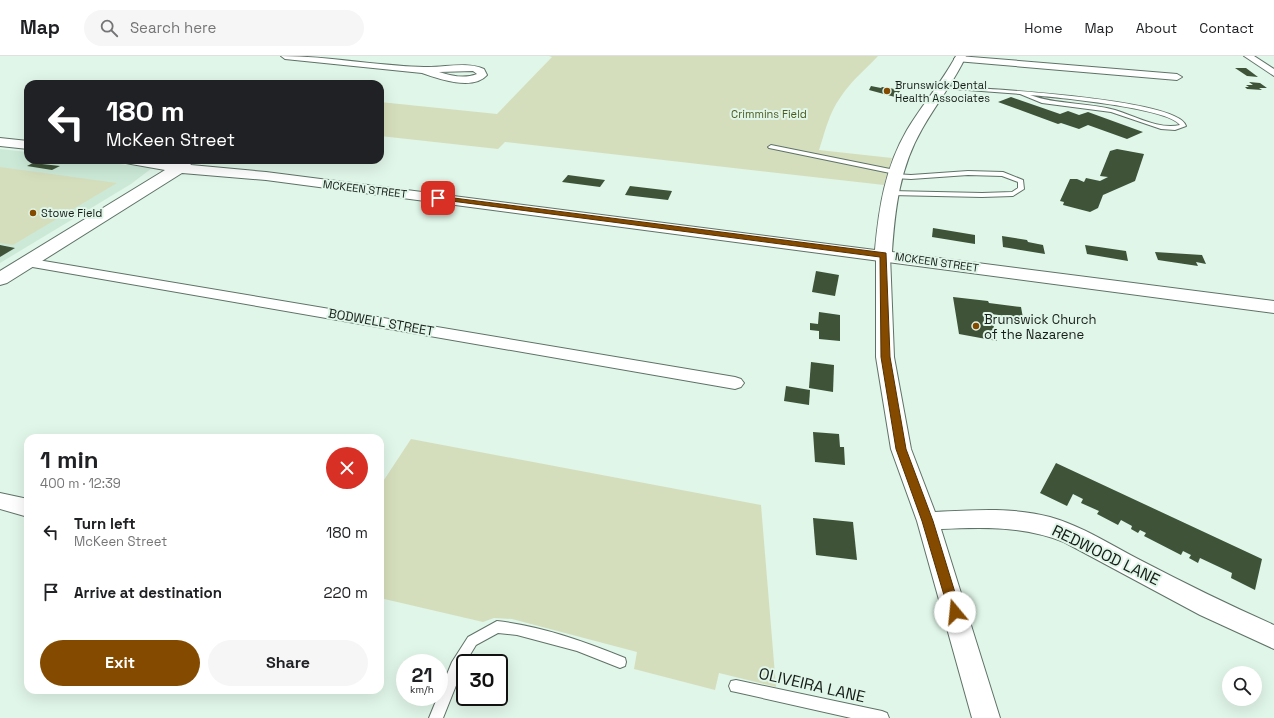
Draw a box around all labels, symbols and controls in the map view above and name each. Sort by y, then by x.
search box [84,10,364,46]
text: Map [20,15,60,40]
icon: search [98,17,120,39]
text: Search here [130,18,216,37]
text: Home [1024,19,1062,37]
text: Map [1084,19,1114,37]
text: About [1136,19,1177,37]
text: Contact [1199,19,1254,37]
place label: Brunswick Dental Health Associates [895,78,990,105]
marker: Brunswick Dental Health Associates [882,86,892,96]
text: 180 m [106,93,185,129]
icon: left [40,96,92,148]
park label: Crimmins Field [731,107,807,121]
text: McKeen Street [106,128,235,151]
street label: MCKEEN STREET [322,177,408,201]
pin [421,181,455,215]
icon: arrive [427,187,449,209]
place label: Stowe Field [41,206,102,220]
marker: Stowe Field [28,208,38,218]
street label: MCKEEN STREET [894,249,980,275]
street label: BODWELL STREET [327,304,436,340]
place label: Brunswick Church of the Nazarene [984,311,1096,343]
marker: Brunswick Church of the Nazarene [971,321,981,331]
text: 1 min [40,444,99,475]
button: close [326,447,368,489]
text: 400 m · 12:39 [40,475,121,492]
text: Turn left [74,514,136,533]
street label: REDWOOD LANE [1049,520,1163,590]
icon: left [40,521,62,543]
text: 180 m [326,523,368,542]
text: McKeen Street [74,533,167,550]
icon: arrive [40,581,62,603]
text: Arrive at destination [74,583,222,602]
text: 220 m [324,583,368,602]
position arrow [934,591,976,633]
button: Exit [40,640,200,686]
button: Share [208,640,368,686]
speed limit sign: 30 [456,654,508,706]
text: 21 [412,662,432,688]
street label: OLIVEIRA LANE [757,663,867,707]
map controls [1222,666,1262,706]
button: search [1222,666,1262,706]
text: km/h [410,683,434,696]

